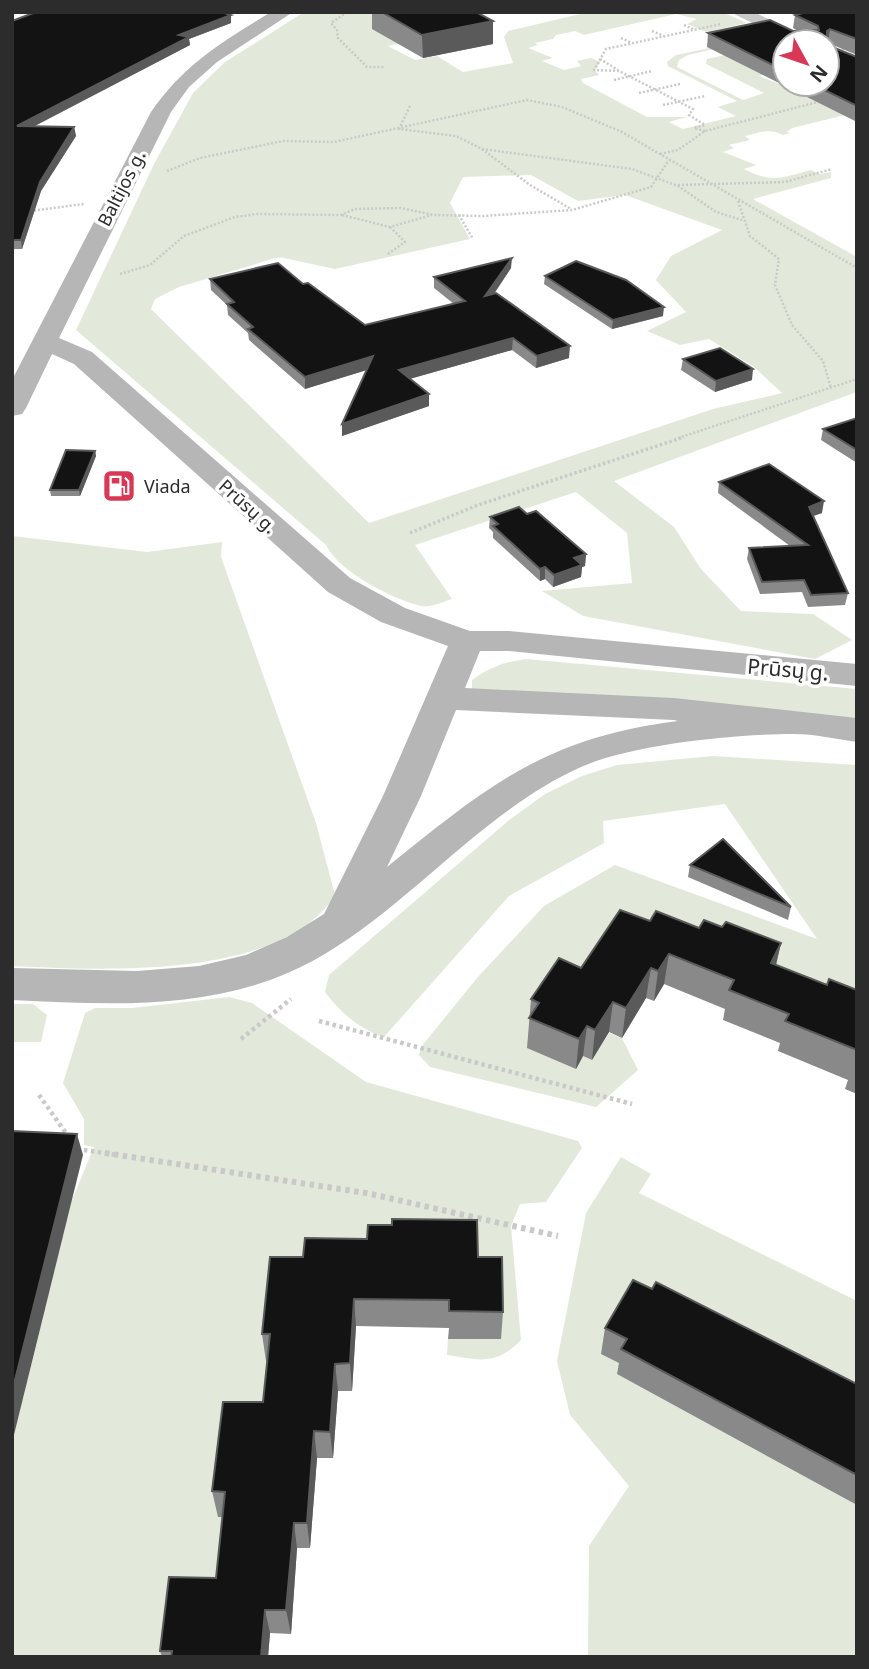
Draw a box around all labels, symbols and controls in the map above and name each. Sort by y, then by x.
north arrow [771,28,841,98]
text: N [804,60,834,88]
street label: Baltijos g. [92,146,150,230]
fuel station icon: Viada [100,467,138,505]
place label: Viada [144,474,191,498]
street label: Prūsų g. [214,474,282,538]
street label: Prūsų g. [746,652,830,686]

